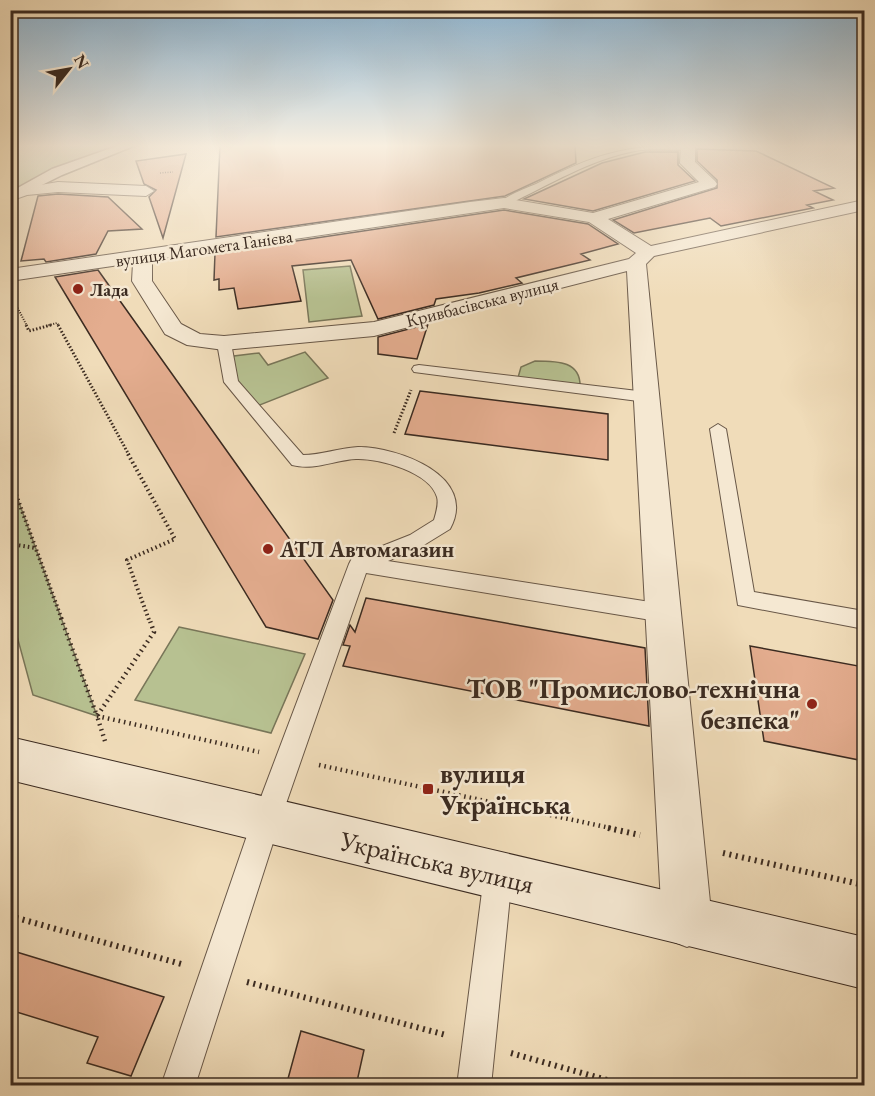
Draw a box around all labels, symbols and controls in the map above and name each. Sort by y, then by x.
north arrow [39,39,99,99]
text: N [69,51,94,73]
street label: вулиця Магомета Ганієва [114,224,295,272]
street label: Кривбасівська вулиця [403,272,561,332]
place label: Лада [90,278,129,301]
marker: Лада [71,282,85,296]
place label: АТЛ Автомагазин [279,535,455,564]
marker: АТЛ Автомагазин [261,542,275,556]
place label: ТОВ "Промислово-технічна безпека" [466,671,800,737]
marker: ТОВ "Промислово-технічна безпека" [805,697,819,711]
place label: вулиця Українська [439,756,571,822]
marker: вулиця Українська [421,782,435,796]
street label: Українська вулиця [336,822,537,901]

